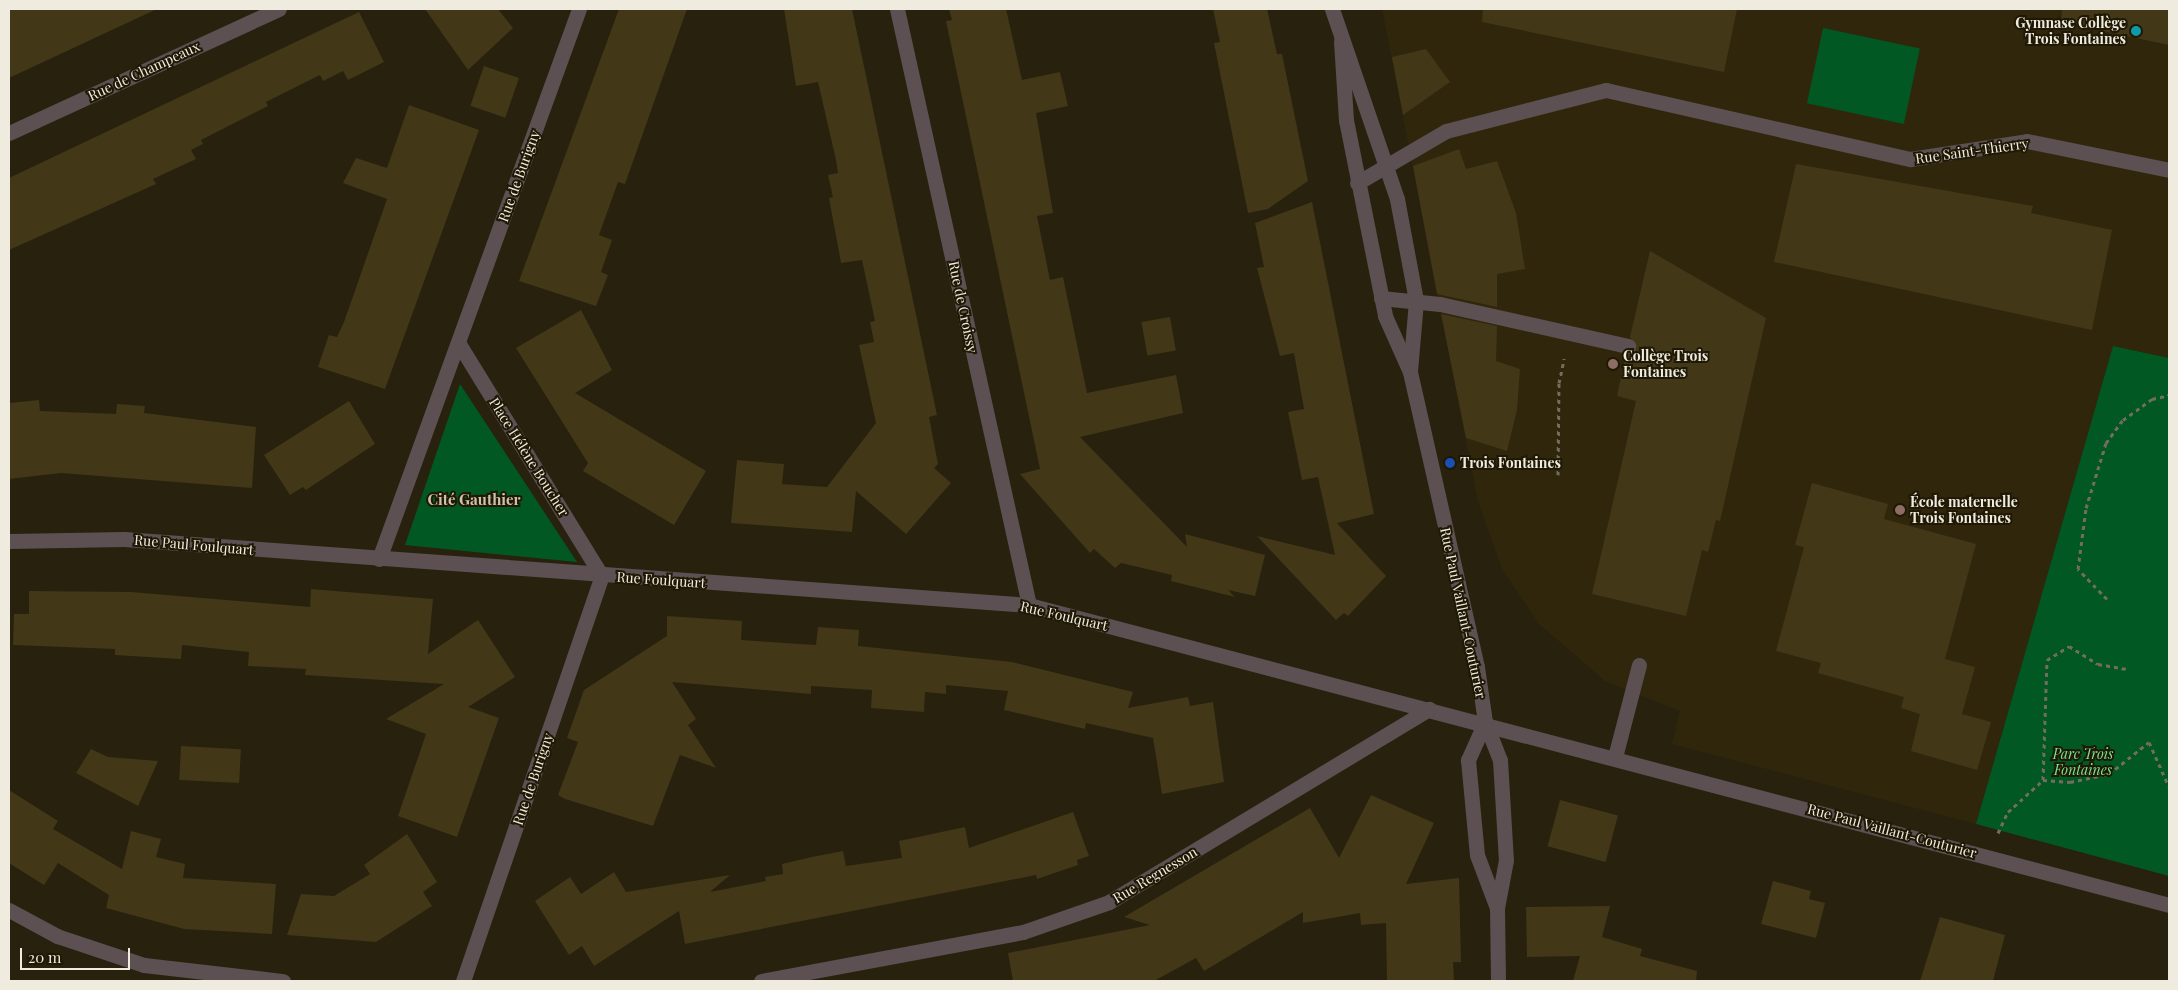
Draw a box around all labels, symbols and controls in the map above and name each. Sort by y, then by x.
place label: Gymnase Collège Trois Fontaines [2015,15,2126,48]
marker: Gymnase Collège Trois Fontaines [2130,25,2142,37]
street label: Rue de Champeaux [85,38,203,104]
street label: Rue de Burigny [495,128,543,224]
street label: Rue Saint-Thierry [1914,135,2030,167]
street label: Rue de Croissy [945,260,981,354]
place label: Collège Trois Fontaines [1623,348,1709,381]
marker: Collège Trois Fontaines [1607,358,1619,370]
street label: Place Hélène Boucher [486,395,572,519]
place label: Trois Fontaines [1460,455,1561,471]
marker: Trois Fontaines [1444,457,1456,469]
district label: Cité Gauthier [427,491,521,509]
place label: École maternelle Trois Fontaines [1910,494,2018,526]
marker: École maternelle Trois Fontaines [1894,504,1906,516]
street label: Rue Paul Vaillant-Couturier [1437,526,1489,700]
street label: Rue Paul Foulquart [134,531,254,559]
street label: Rue Foulquart [616,569,706,591]
street label: Rue Foulquart [1019,598,1109,634]
street label: Rue de Burigny [509,731,557,827]
park label: Parc Trois Fontaines [2053,746,2113,779]
street label: Rue Paul Vaillant-Couturier [1805,800,1979,862]
street label: Rue Regnesson [1110,843,1200,907]
scale bar [22,938,132,970]
text: 20 m [28,947,61,967]

